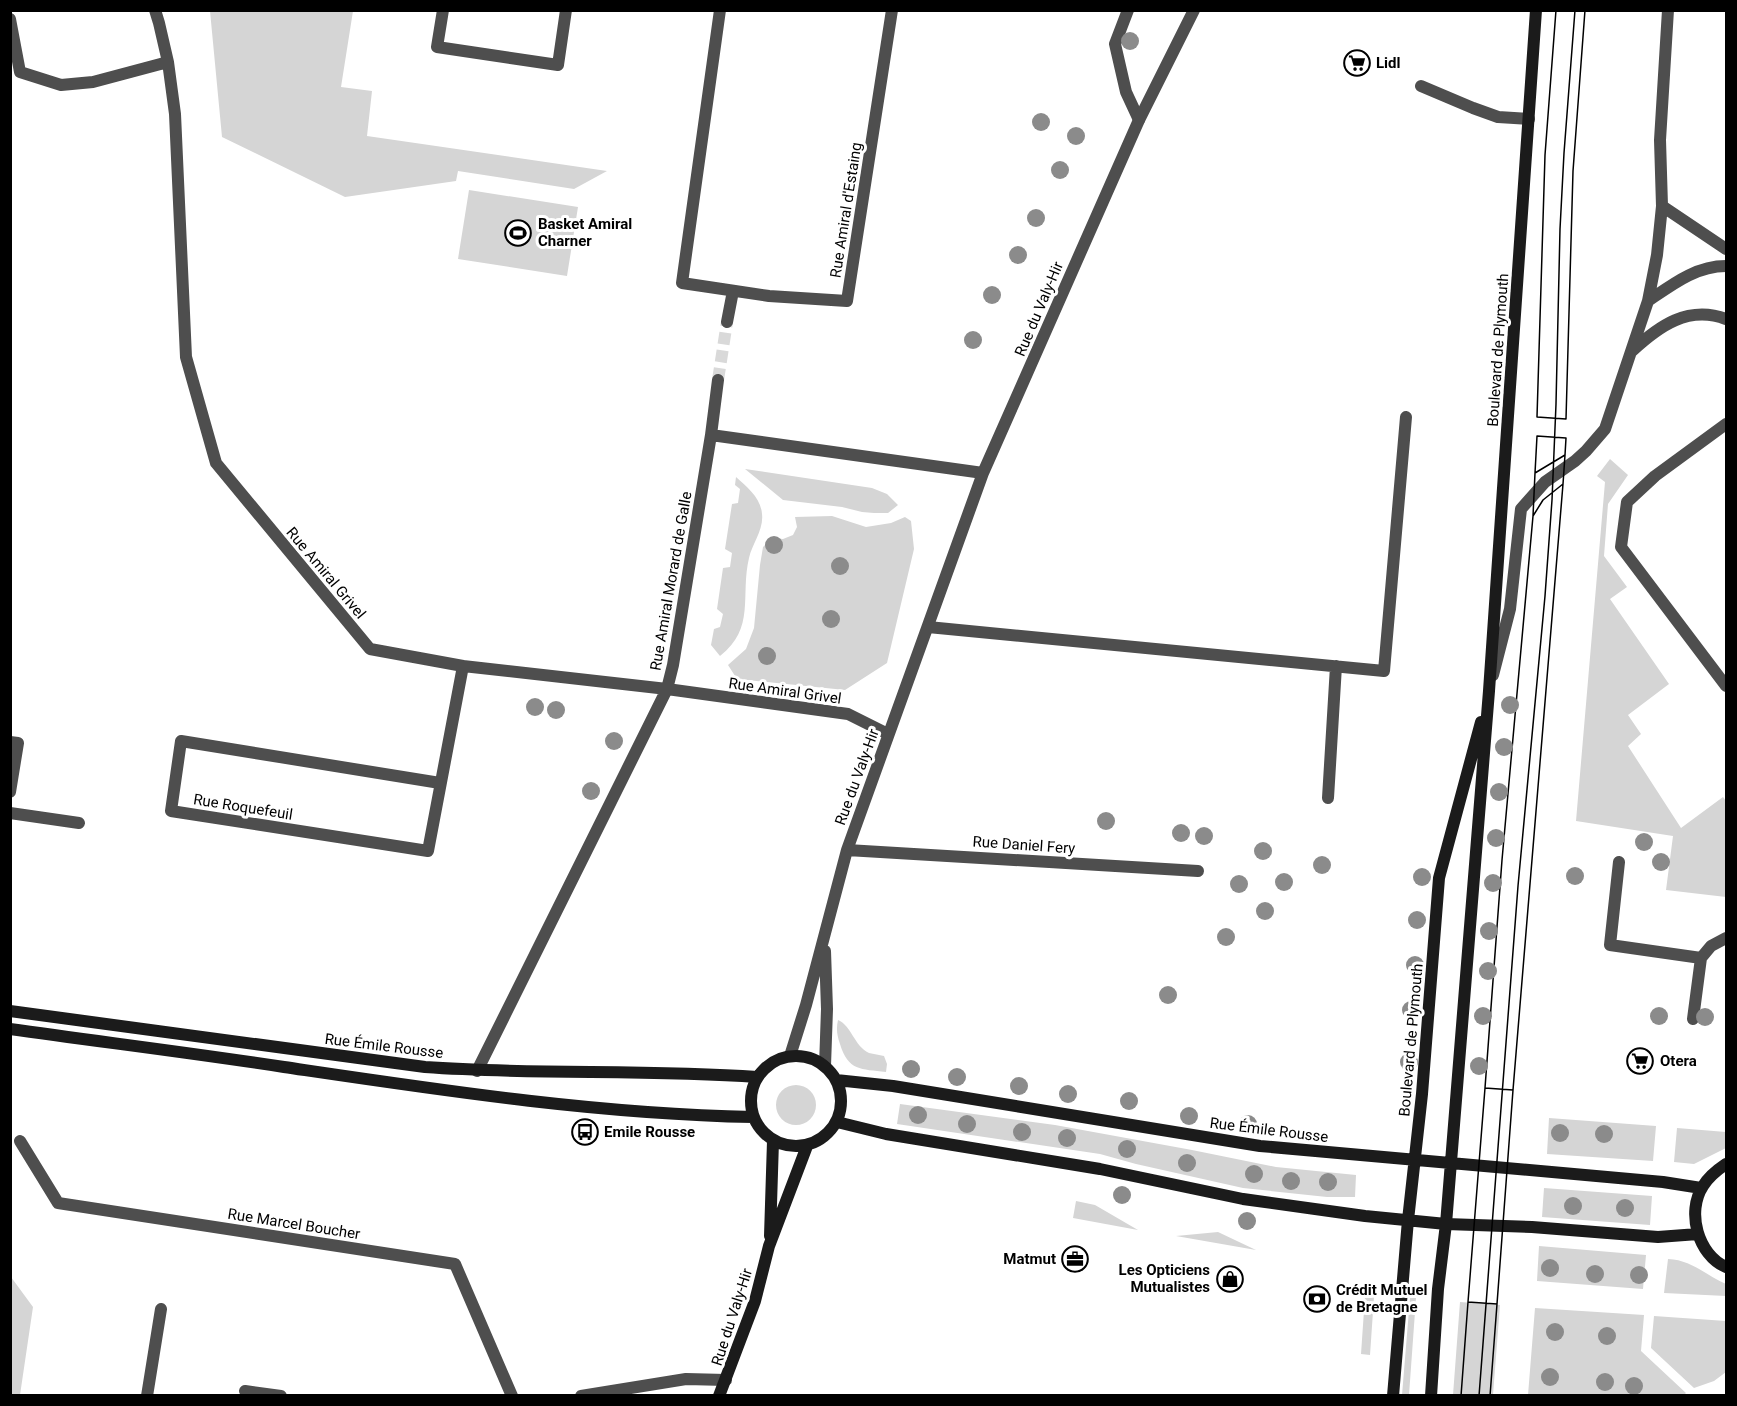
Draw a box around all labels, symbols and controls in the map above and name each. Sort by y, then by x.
supermarket icon: Lidl [1342,48,1372,78]
place label: Lidl [1376,54,1401,72]
street label: Rue Amiral d'Estaing [826,141,866,279]
place label: Basket Amiral Charner [538,215,632,250]
sports icon: Basket Amiral Charner [503,218,533,248]
street label: Rue du Valy-Hir [1011,259,1067,359]
street label: Boulevard de Plymouth [1484,273,1512,427]
street label: Rue Amiral Morard de Galle [646,490,696,672]
street label: Rue Amiral Grivel [283,524,369,622]
street label: Rue Amiral Grivel [727,674,843,708]
street label: Rue du Valy-Hir [831,726,883,828]
street label: Rue Roquefeuil [192,790,294,824]
street label: Rue Daniel Fery [972,832,1076,858]
street label: Boulevard de Plymouth [1395,963,1427,1117]
street label: Rue Émile Rousse [324,1030,444,1062]
supermarket icon: Otera [1625,1046,1655,1076]
place label: Otera [1660,1052,1697,1070]
street label: Rue Émile Rousse [1209,1114,1329,1146]
bus stop icon: Emile Rousse [570,1117,600,1147]
place label: Emile Rousse [604,1123,695,1141]
street label: Rue Marcel Boucher [226,1205,362,1243]
office icon: Matmut [1060,1244,1090,1274]
place label: Matmut [1003,1250,1056,1268]
place label: Les Opticiens Mutualistes [1119,1261,1210,1296]
shop icon: Les Opticiens Mutualistes [1215,1264,1245,1294]
street label: Rue du Valy-Hir [708,1266,756,1368]
place label: Crédit Mutuel de Bretagne [1336,1281,1428,1316]
bank icon: Crédit Mutuel de Bretagne [1302,1284,1332,1314]

